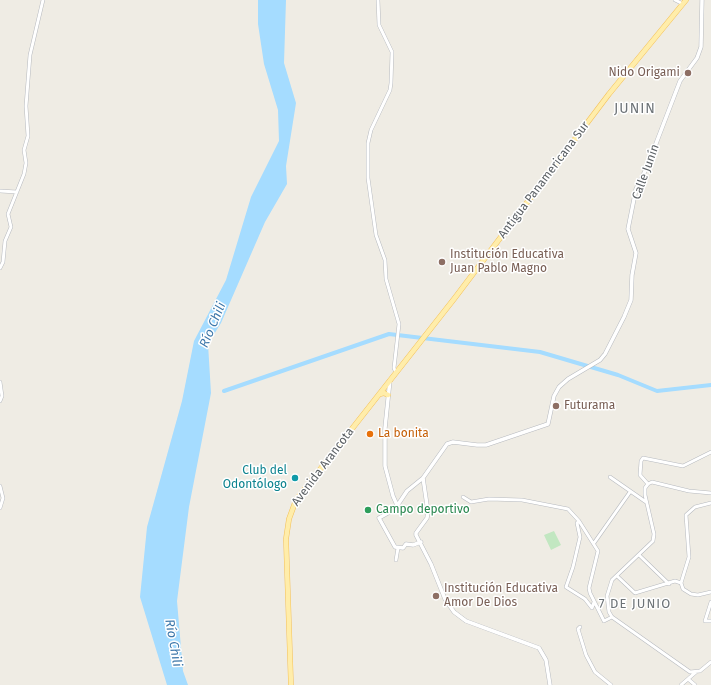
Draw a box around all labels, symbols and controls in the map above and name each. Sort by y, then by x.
place label: Nido Origami [609,66,680,80]
marker: Nido Origami [683,68,693,78]
district label: JUNIN [614,101,656,117]
street label: Antigua Panamericana Sur [495,119,593,241]
street label: Calle Junín [629,142,663,202]
place label: Institución Educativa Juan Pablo Magno [450,248,564,276]
marker: Institución Educativa Juan Pablo Magno [437,257,447,267]
water label: Río Chili [196,300,230,350]
place label: Futurama [564,399,615,413]
marker: Futurama [551,401,561,411]
street label: Avenida Arancota [289,425,357,509]
place label: La bonita [378,427,429,441]
marker: La bonita [365,429,375,439]
place label: Club del Odontólogo [223,464,287,492]
marker: Club del Odontólogo [290,473,300,483]
place label: Campo deportivo [376,503,470,517]
marker: Campo deportivo [363,505,373,515]
place label: Institución Educativa Amor De Dios [444,582,558,610]
marker: Institución Educativa Amor De Dios [431,591,441,601]
district label: 7 DE JUNIO [599,596,671,612]
water label: Río Chili [161,618,185,668]

